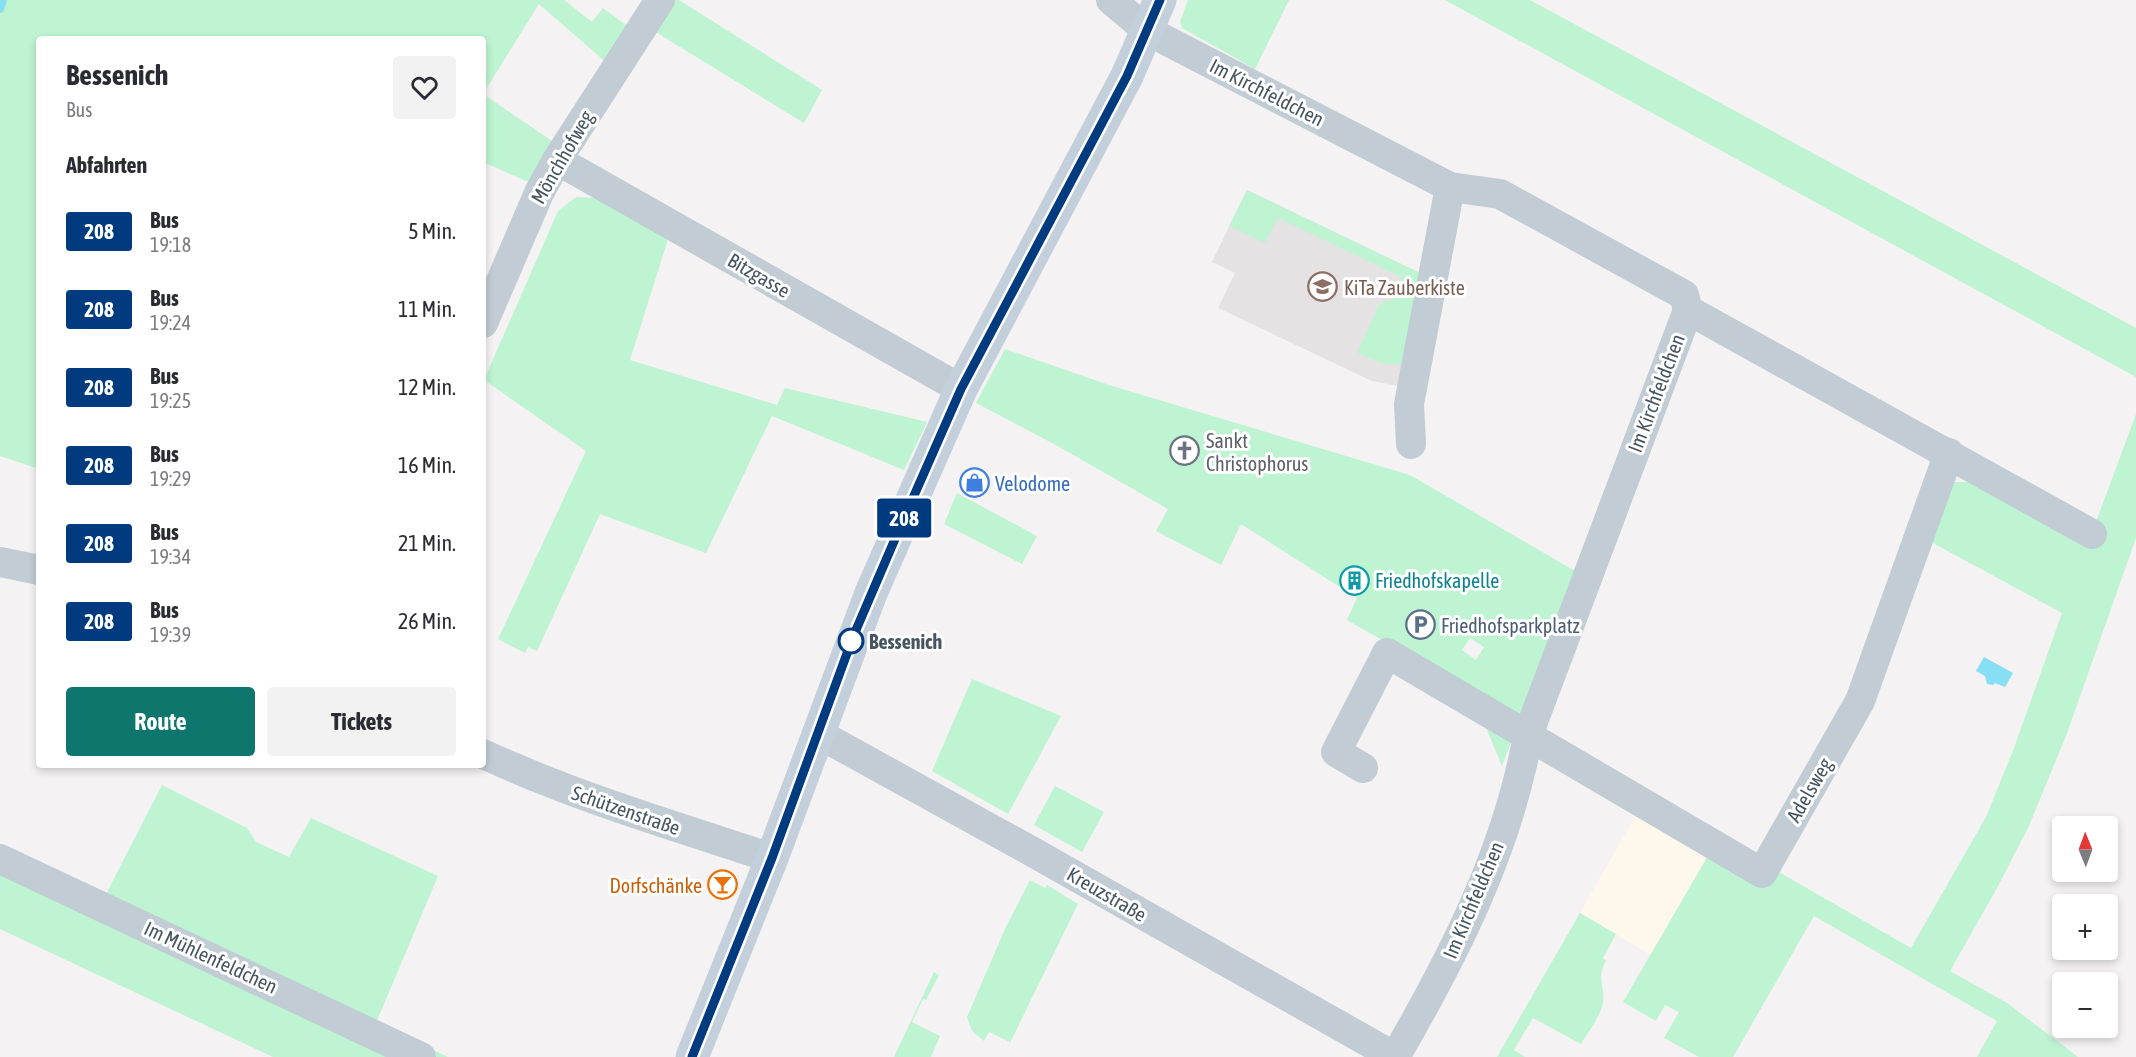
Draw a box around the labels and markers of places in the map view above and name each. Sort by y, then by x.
school or university icon: KiTa Zauberkiste [1307,271,1339,303]
place label: KiTa Zauberkiste [1344,276,1465,299]
place label: Sankt Christophorus [1206,429,1308,475]
church icon: Sankt Christophorus [1169,435,1201,467]
shop icon: Velodome [958,467,990,499]
place label: Velodome [995,472,1070,495]
building icon: Friedhofskapelle [1338,564,1370,596]
place label: Friedhofskapelle [1375,569,1499,592]
parking icon: Friedhofsparkplatz [1404,609,1436,641]
place label: Friedhofsparkplatz [1441,614,1580,637]
marker: Bessenich [838,628,864,654]
place label: Bessenich [869,630,942,653]
bar icon: Dorfschänke [707,869,739,901]
place label: Dorfschänke [610,874,702,897]

